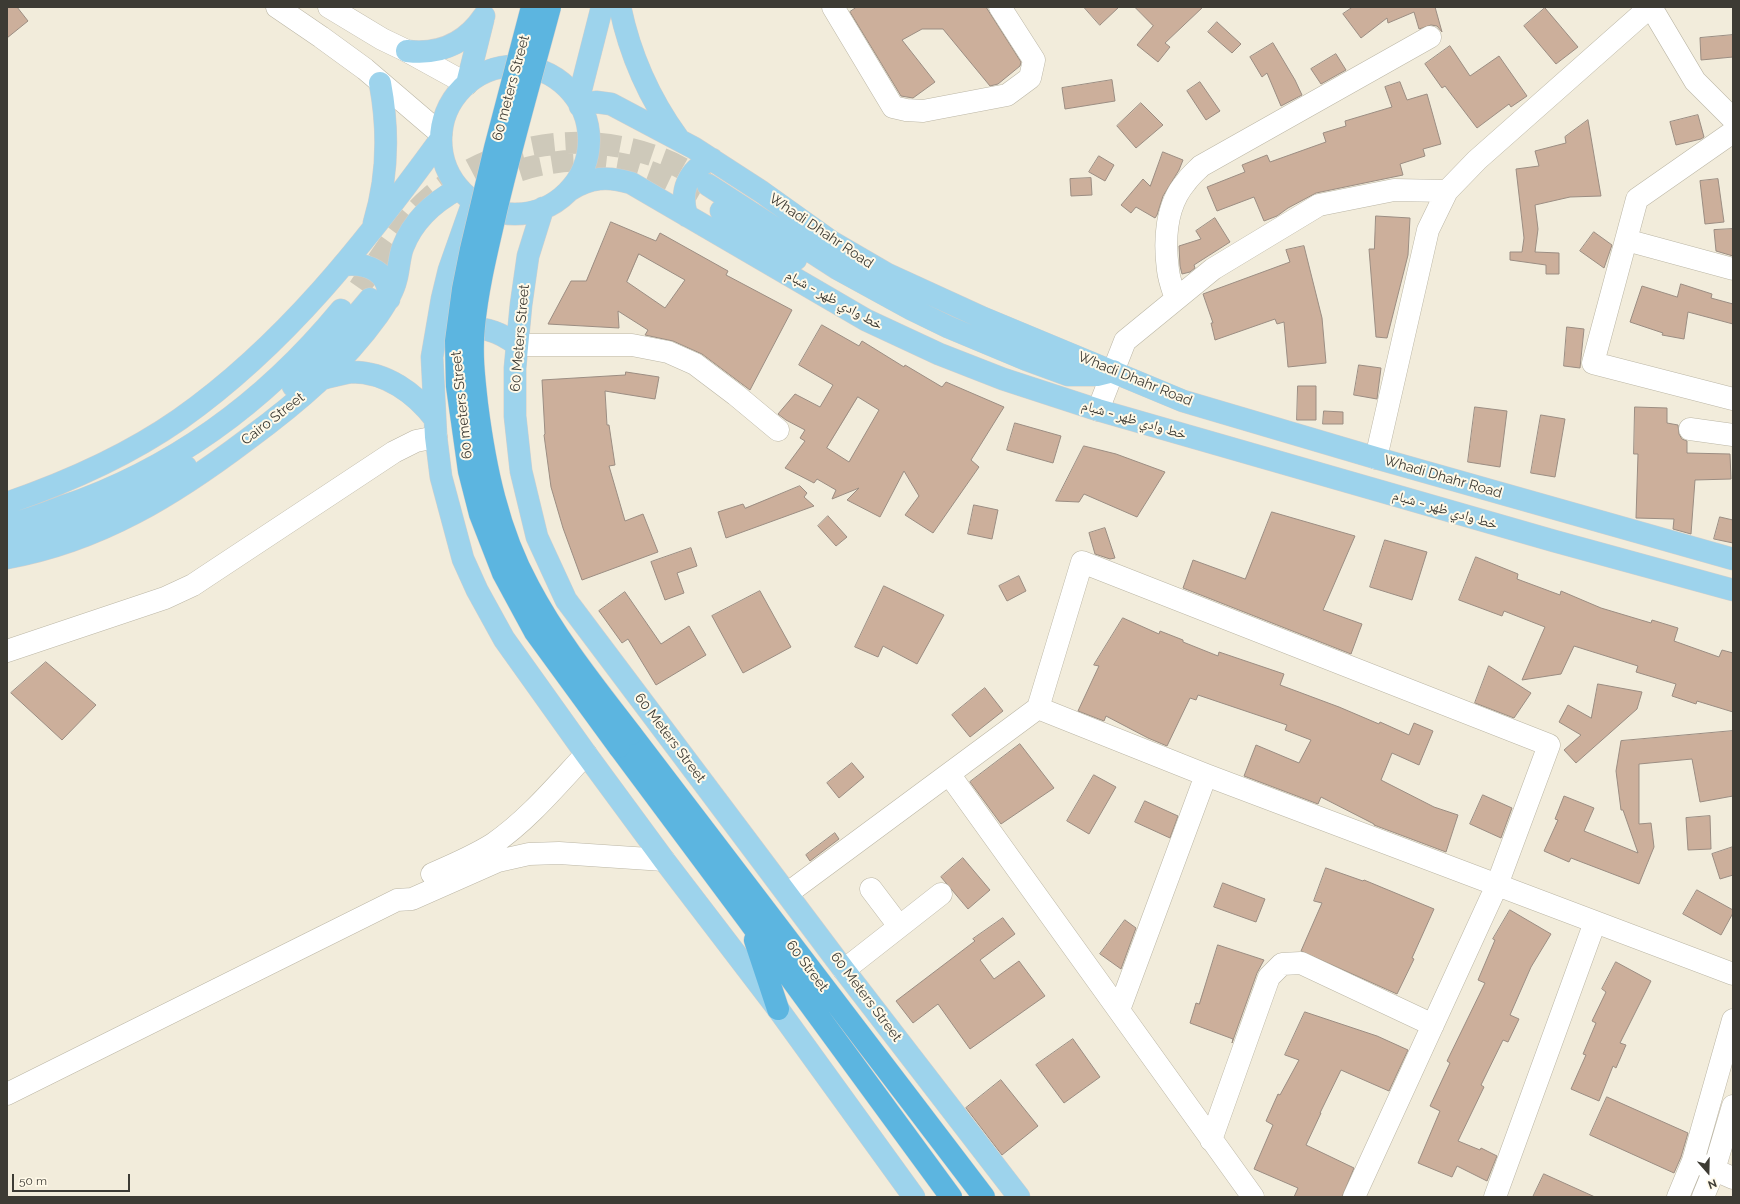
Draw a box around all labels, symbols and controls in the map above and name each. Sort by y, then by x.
street label: 60 meters Street [489,33,533,143]
street label: Whadi Dhahr Road [766,190,876,272]
street label: خط وادي ظهر - شبام [783,266,885,334]
street label: 60 Meters Street [507,284,533,392]
street label: Whadi Dhahr Road [1075,348,1195,410]
street label: 60 meters Street [448,350,476,460]
street label: Cairo Street [238,389,308,449]
street label: خط وادي ظهر - شبام [1080,397,1188,443]
street label: Whadi Dhahr Road [1382,452,1504,502]
street label: خط وادي ظهر - شبام [1391,487,1499,533]
street label: 60 Meters Street [631,690,709,786]
street label: 60 Street [782,937,832,995]
street label: 60 Meters Street [827,949,905,1045]
north arrow [1688,1152,1728,1192]
scale bar [14,1166,132,1192]
text: 50 m [19,1174,47,1188]
text: N [1706,1176,1718,1191]

